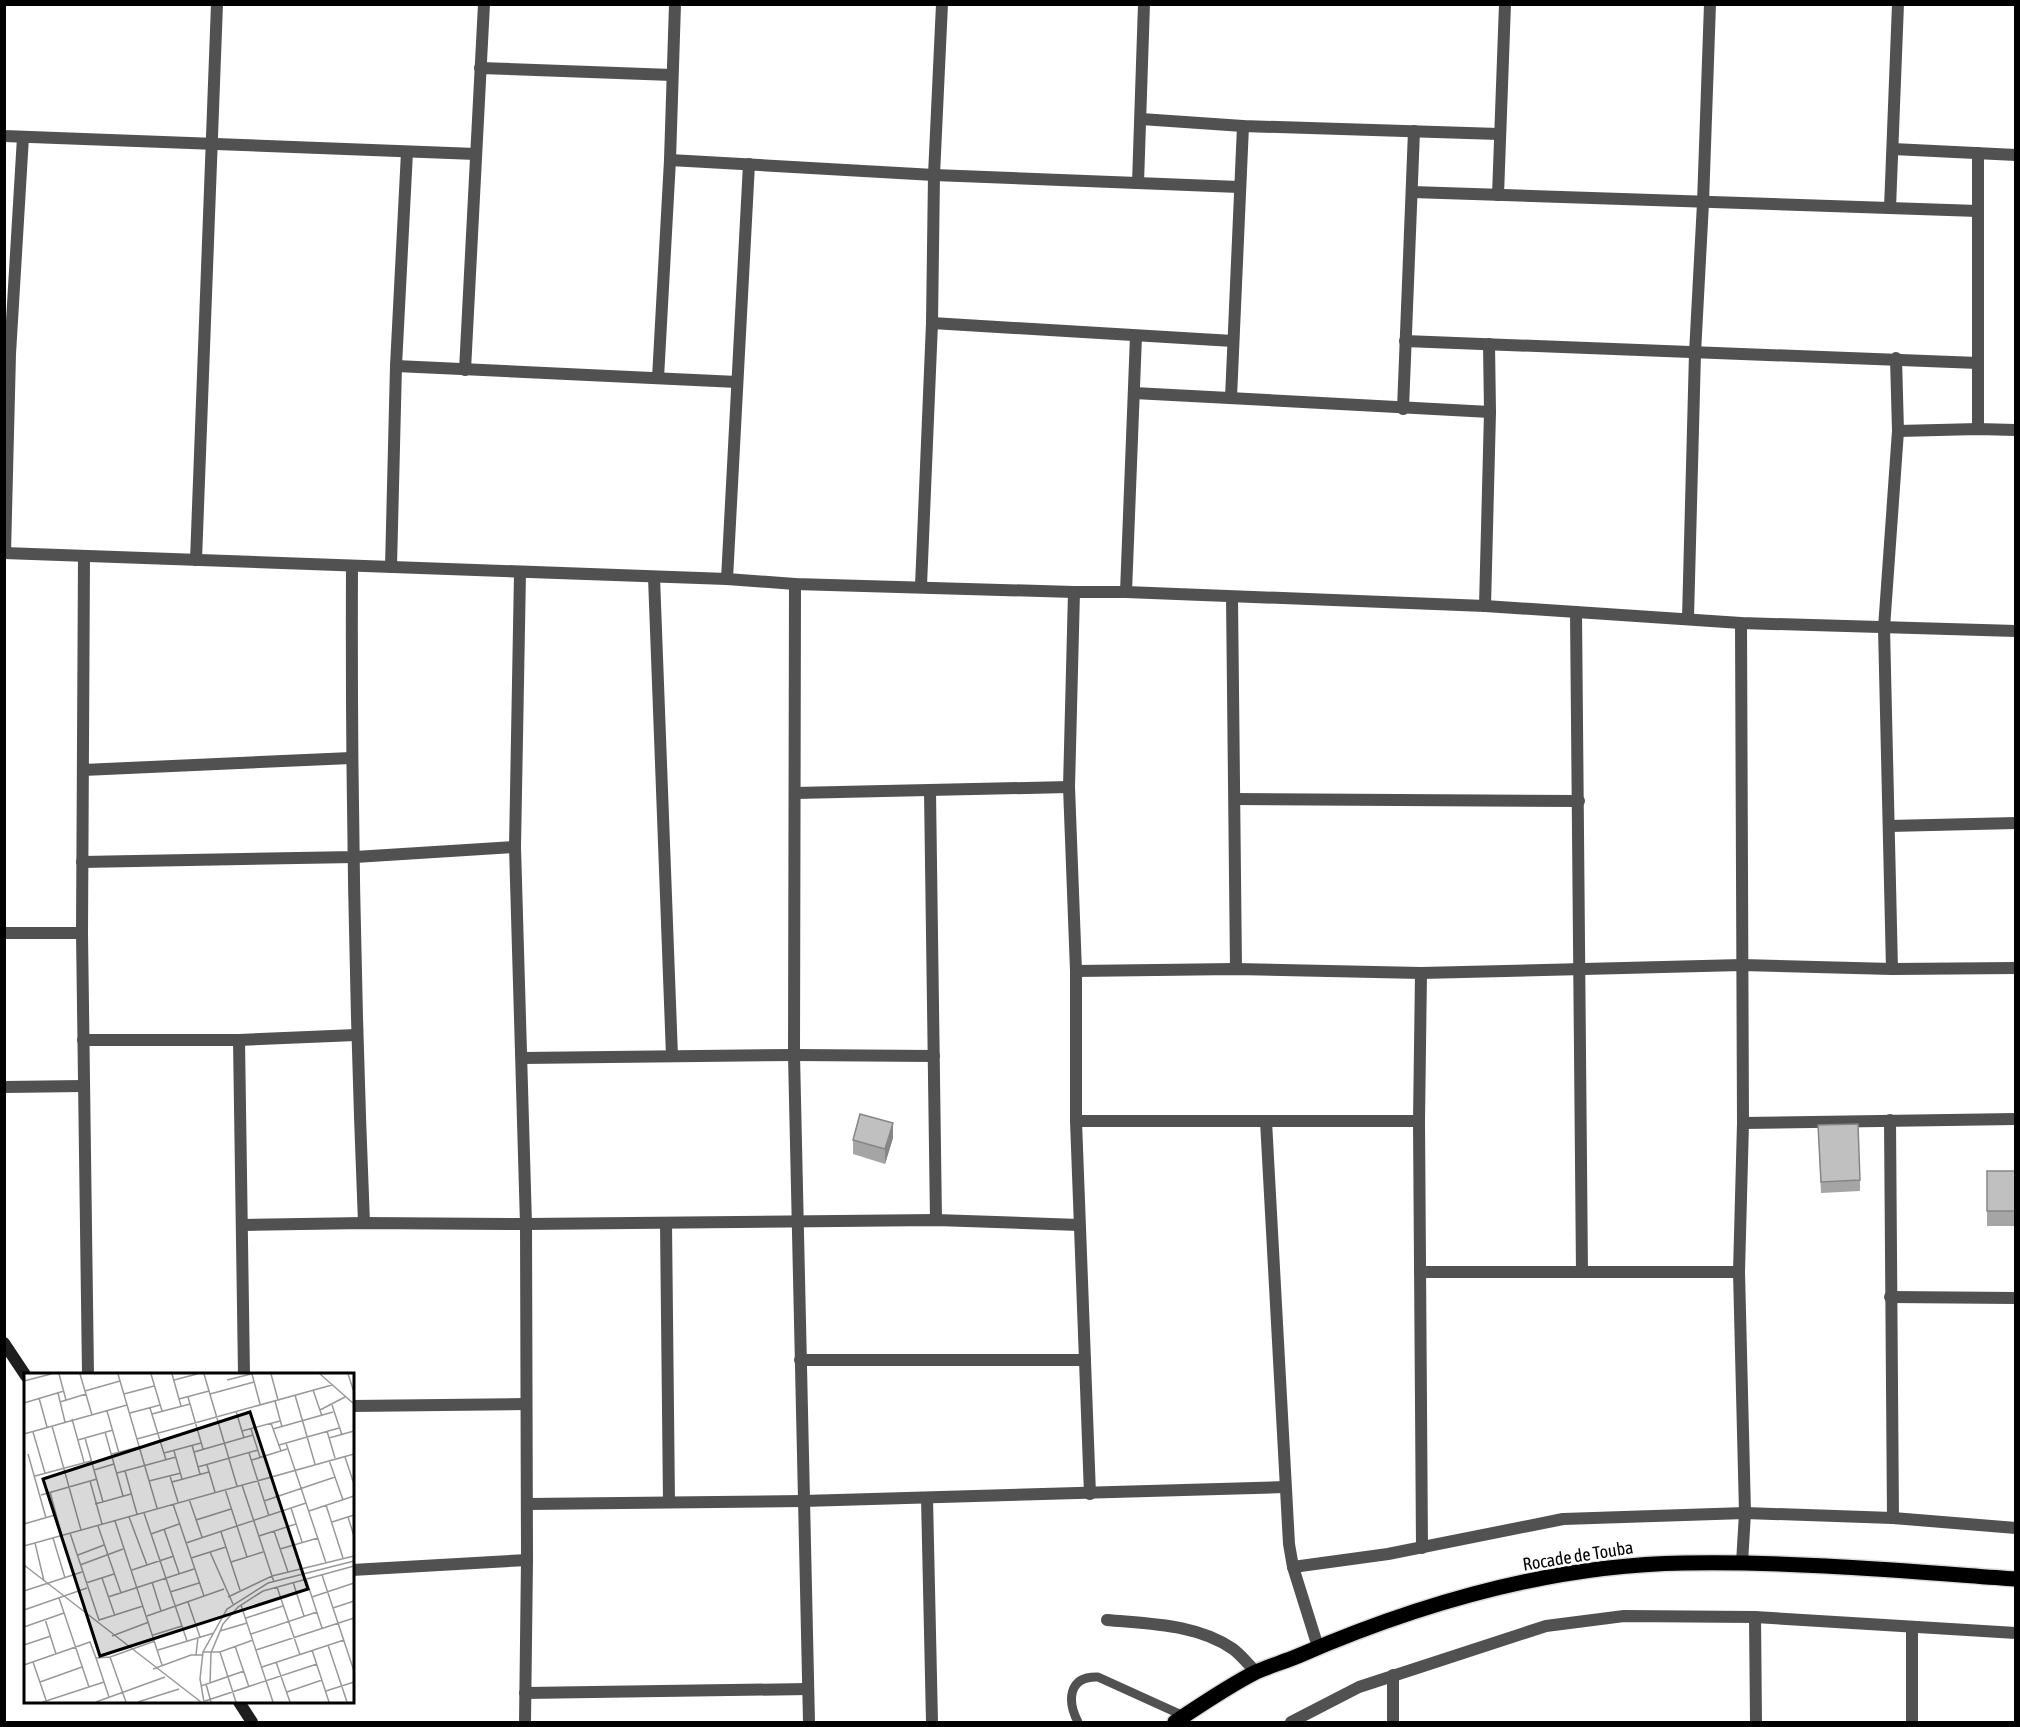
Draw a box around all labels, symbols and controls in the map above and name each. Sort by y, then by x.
inset map [24,1373,354,1703]
street label: Rocade de Touba [1521,1536,1635,1575]

